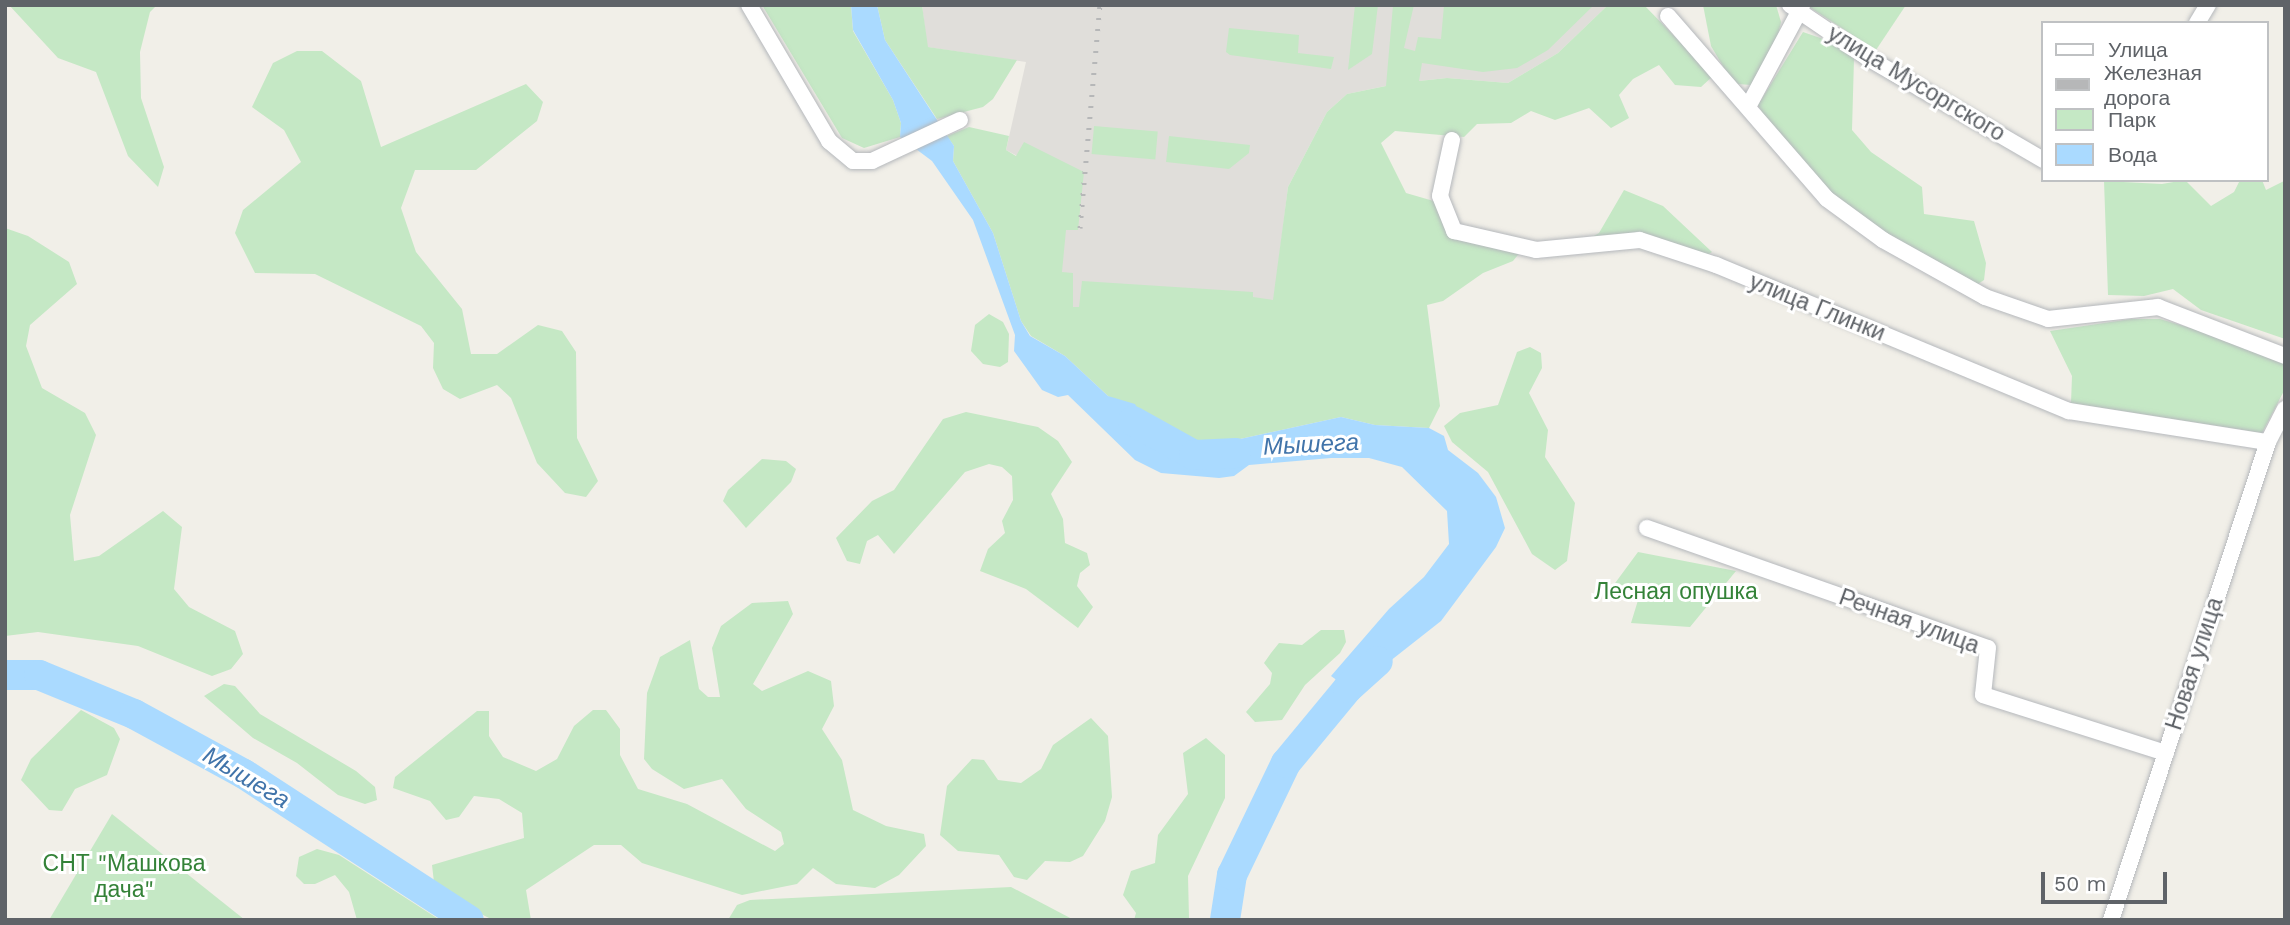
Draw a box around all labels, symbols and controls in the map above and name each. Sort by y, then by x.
street label: улица Мусоргского [1822,20,2010,148]
legend [2042,21,2269,182]
text: Улица [2108,37,2168,62]
text: Железная дорога [2104,60,2202,110]
text: Парк [2108,107,2156,132]
text: Вода [2108,142,2157,167]
street label: улица Глинки [1745,268,1889,348]
water label: Мышега [1262,428,1360,462]
park label: Лесная опушка [1594,578,1758,606]
street label: Речная улица [1835,584,1983,660]
street label: Новая улица [2161,594,2229,734]
water label: Мышега [198,741,294,815]
park label: СНТ "Машкова дача" [43,850,205,904]
scale bar [2045,858,2171,902]
text: 50 m [2054,871,2106,896]

